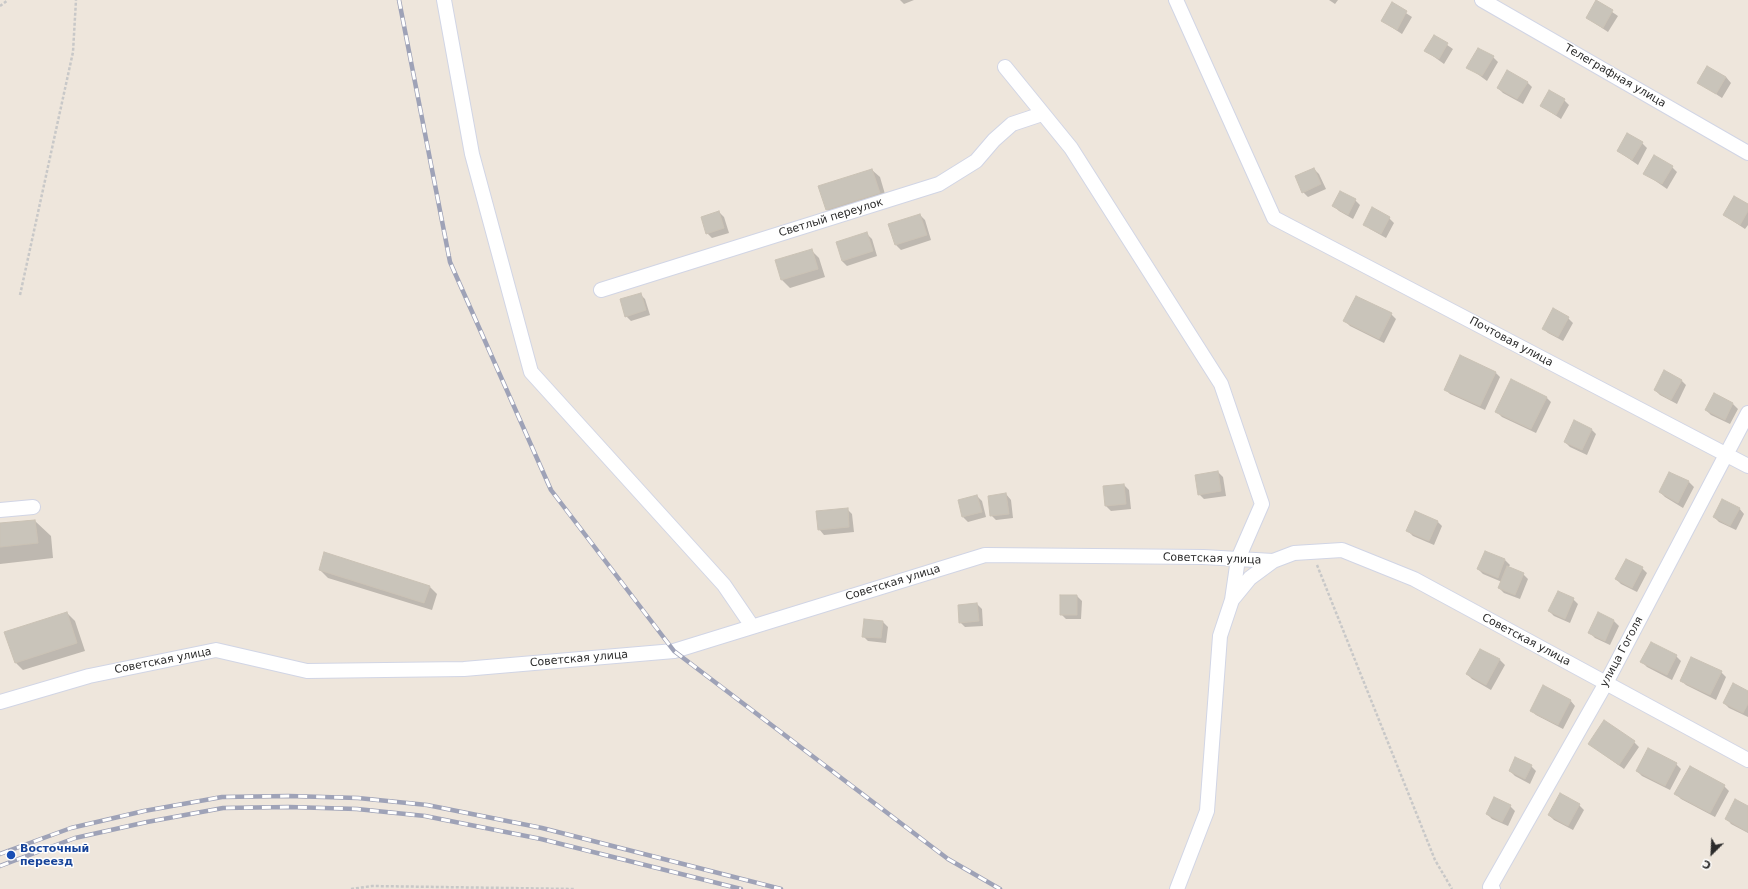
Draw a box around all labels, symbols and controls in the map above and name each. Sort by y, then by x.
street label: Телеграфная улица [1562,41,1668,111]
street label: Светлый переулок [777,196,885,240]
street label: Почтовая улица [1467,314,1555,370]
street label: Советская улица [1163,551,1261,567]
street label: Советская улица [844,562,942,604]
street label: Советская улица [1479,611,1573,669]
street label: улица Гоголя [1598,614,1646,690]
street label: Советская улица [113,645,213,677]
street label: Советская улица [529,648,629,670]
north arrow [1692,833,1732,873]
place label: Восточный переезд [20,842,89,868]
marker: Восточный переезд [5,849,17,861]
text: С [1701,857,1713,872]

